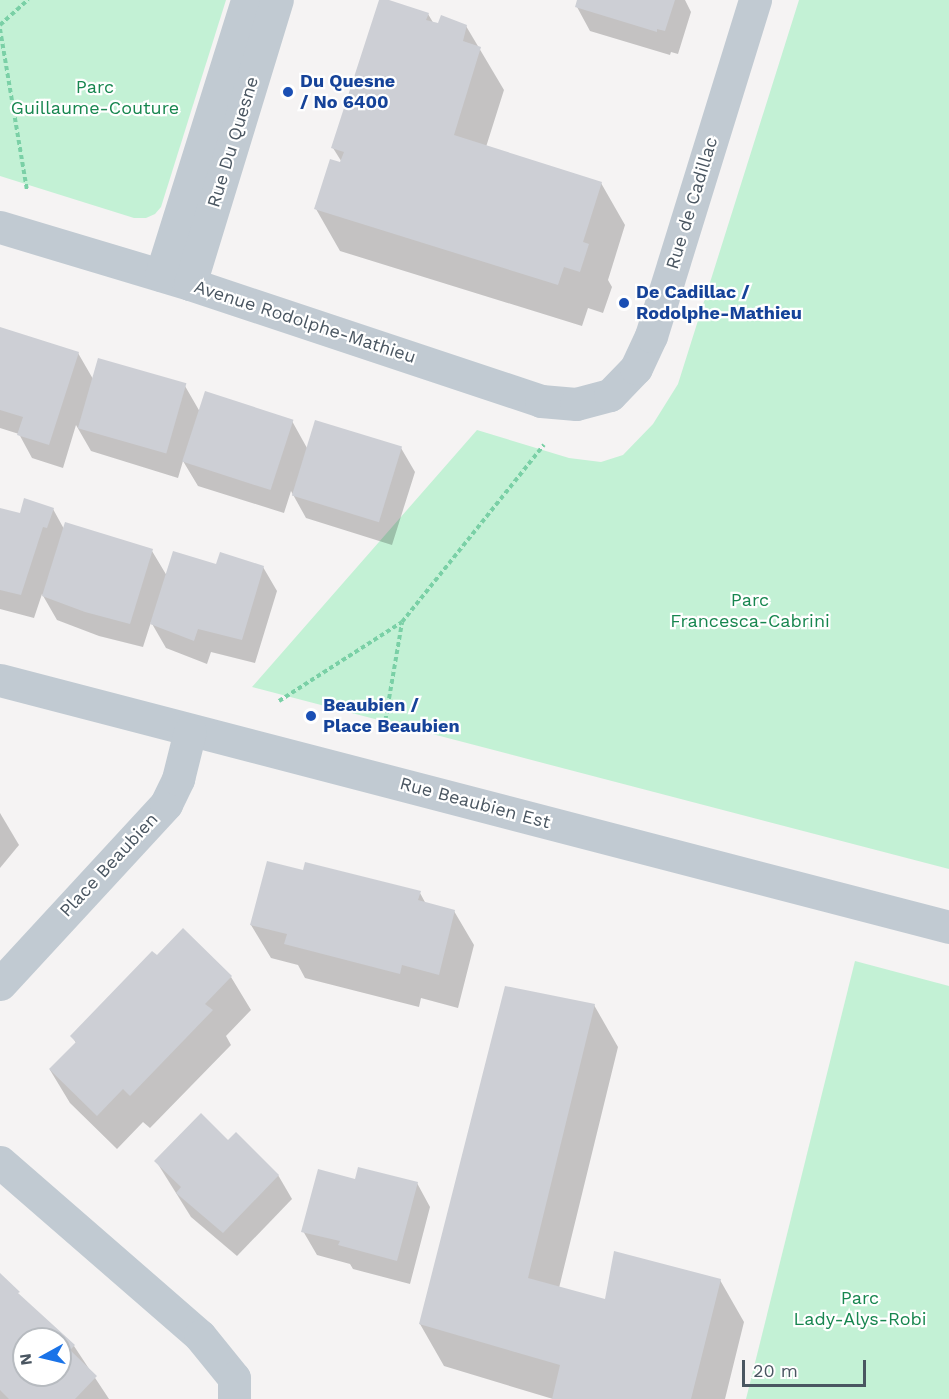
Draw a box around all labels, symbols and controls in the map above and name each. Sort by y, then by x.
place label: Du Quesne / No 6400 [300,71,395,113]
street label: Rue Du Quesne [203,74,263,210]
park label: Parc Guillaume-Couture [11,77,179,119]
marker: Du Quesne / No 6400 [281,85,295,99]
street label: Rue de Cadillac [662,134,722,272]
street label: Avenue Rodolphe-Mathieu [191,276,419,368]
place label: De Cadillac / Rodolphe-Mathieu [636,282,802,324]
marker: De Cadillac / Rodolphe-Mathieu [617,296,631,310]
park label: Parc Francesca-Cabrini [670,590,830,632]
place label: Beaubien / Place Beaubien [323,695,460,738]
marker: Beaubien / Place Beaubien [304,709,318,723]
street label: Rue Beaubien Est [397,772,553,834]
street label: Place Beaubien [55,809,163,921]
park label: Parc Lady-Alys-Robi [793,1288,927,1330]
north arrow [12,1327,72,1387]
scale bar [745,1348,870,1386]
text: N [15,1352,36,1366]
text: 20 m [753,1360,798,1381]

